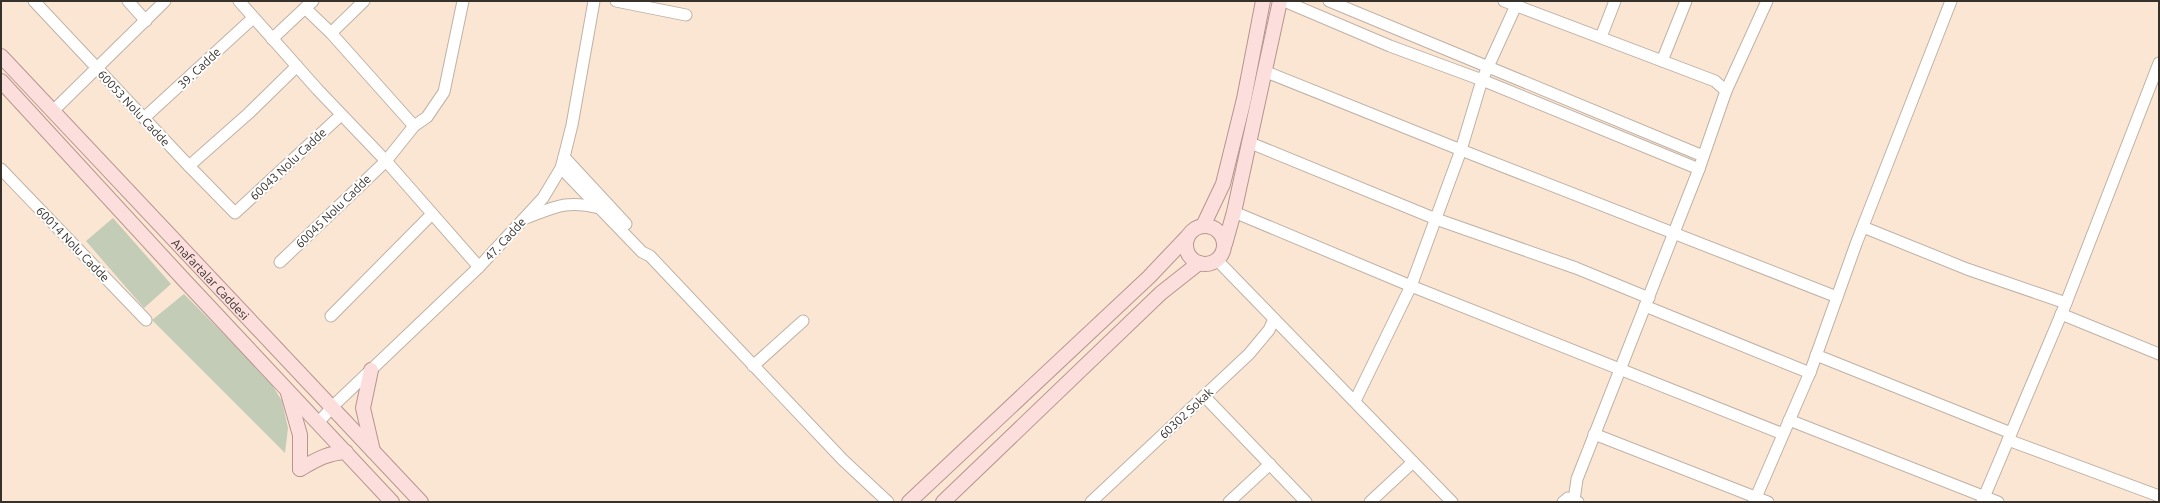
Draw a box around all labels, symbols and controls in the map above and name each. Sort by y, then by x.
street label: 39. Cadde [175,45,223,91]
street label: 60053 Nolu Cadde [95,67,173,149]
street label: 60043 Nolu Cadde [247,125,329,203]
street label: 60045 Nolu Cadde [293,172,373,250]
street label: 60014 Nolu Cadde [34,204,112,284]
street label: 47. Cadde [482,215,528,263]
street label: Anafartalar Caddesi [170,236,252,322]
street label: 60302 Sokak [1157,385,1215,441]

